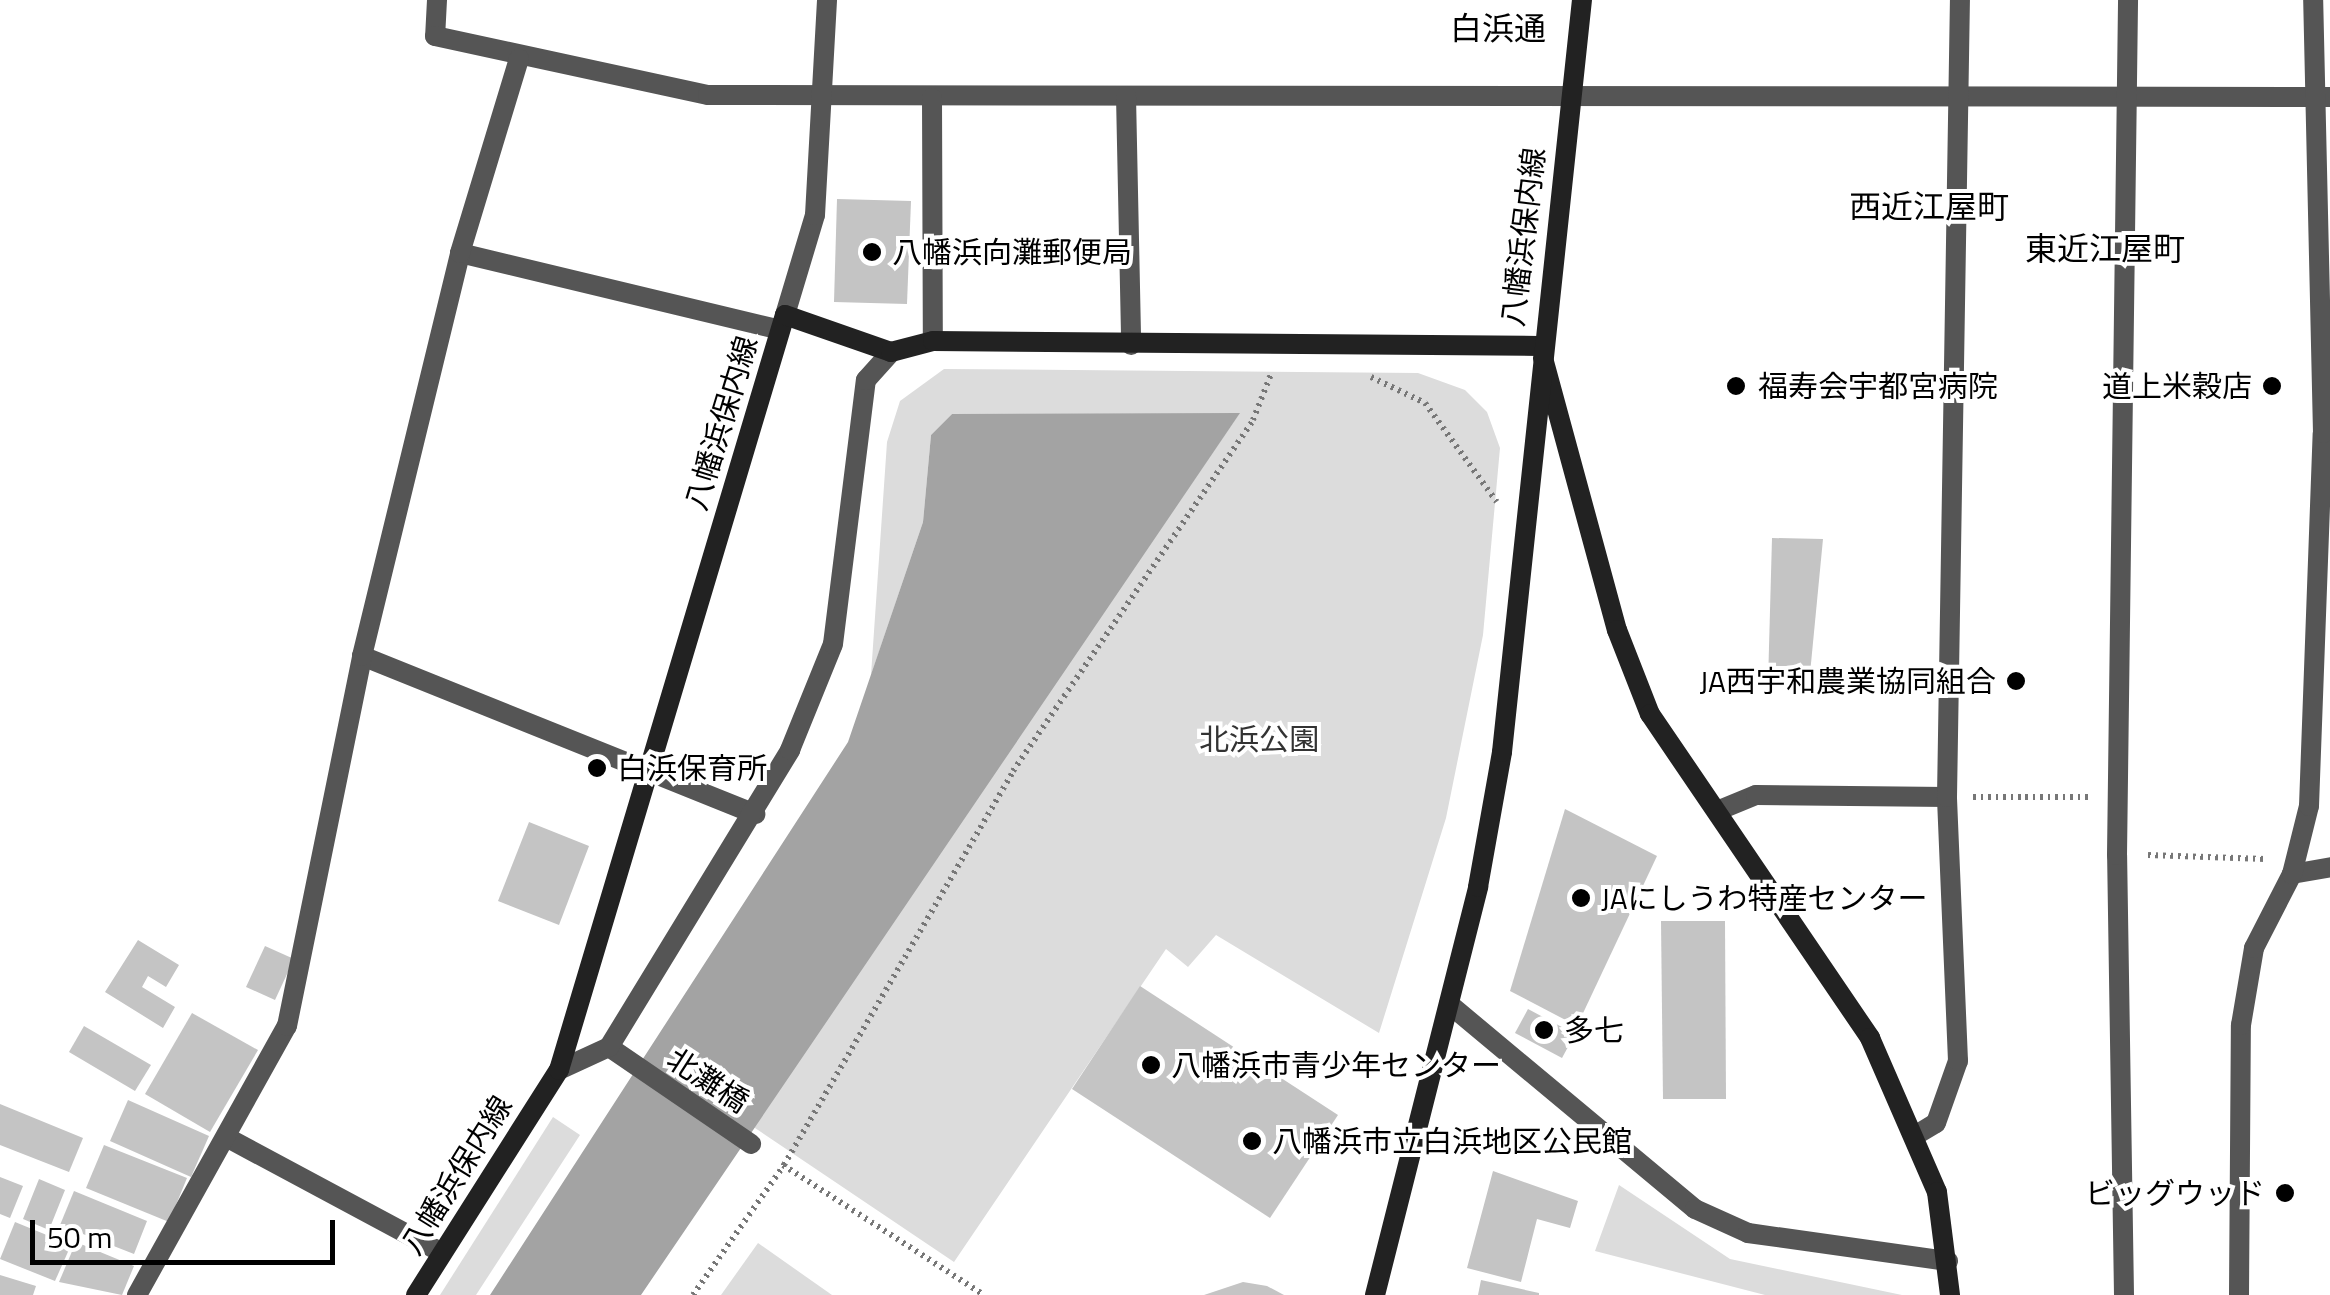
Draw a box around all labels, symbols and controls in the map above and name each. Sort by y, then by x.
district label: 白浜通 [1450,9,1546,47]
street label: 八幡浜保内線 [1494,145,1552,329]
district label: 西近江屋町 [1849,187,2009,225]
district label: 東近江屋町 [2025,229,2185,267]
place label: 八幡浜向灘郵便局 [892,234,1132,270]
marker: 八幡浜向灘郵便局 [861,241,883,263]
street label: 八幡浜保内線 [677,332,765,514]
place label: 福寿会宇都宮病院 [1758,368,1998,404]
place label: 道上米穀店 [2102,368,2252,404]
marker: 福寿会宇都宮病院 [1723,373,1749,399]
marker: 道上米穀店 [2261,375,2283,397]
place label: JA西宇和農業協同組合 [1699,663,1996,699]
marker: JA西宇和農業協同組合 [2005,670,2027,692]
park label: 北浜公園 [1199,721,1319,757]
place label: 白浜保育所 [617,750,767,786]
marker: 白浜保育所 [586,757,608,779]
place label: JAにしうわ特産センター [1601,880,1928,916]
marker: JAにしうわ特産センター [1570,887,1592,909]
place label: 多七 [1564,1012,1624,1048]
marker: 多七 [1533,1019,1555,1041]
street label: 北灘橋 [660,1040,756,1120]
place label: 八幡浜市青少年センター [1171,1047,1501,1083]
marker: 八幡浜市青少年センター [1140,1054,1162,1076]
street label: 八幡浜保内線 [393,1089,519,1261]
place label: 八幡浜市立白浜地区公民館 [1272,1123,1632,1159]
marker: 八幡浜市立白浜地区公民館 [1241,1130,1263,1152]
place label: ビッグウッド [2085,1175,2265,1211]
marker: ビッグウッド [2274,1182,2296,1204]
scale bar [35,1200,340,1262]
text: 50 m [47,1214,112,1260]

